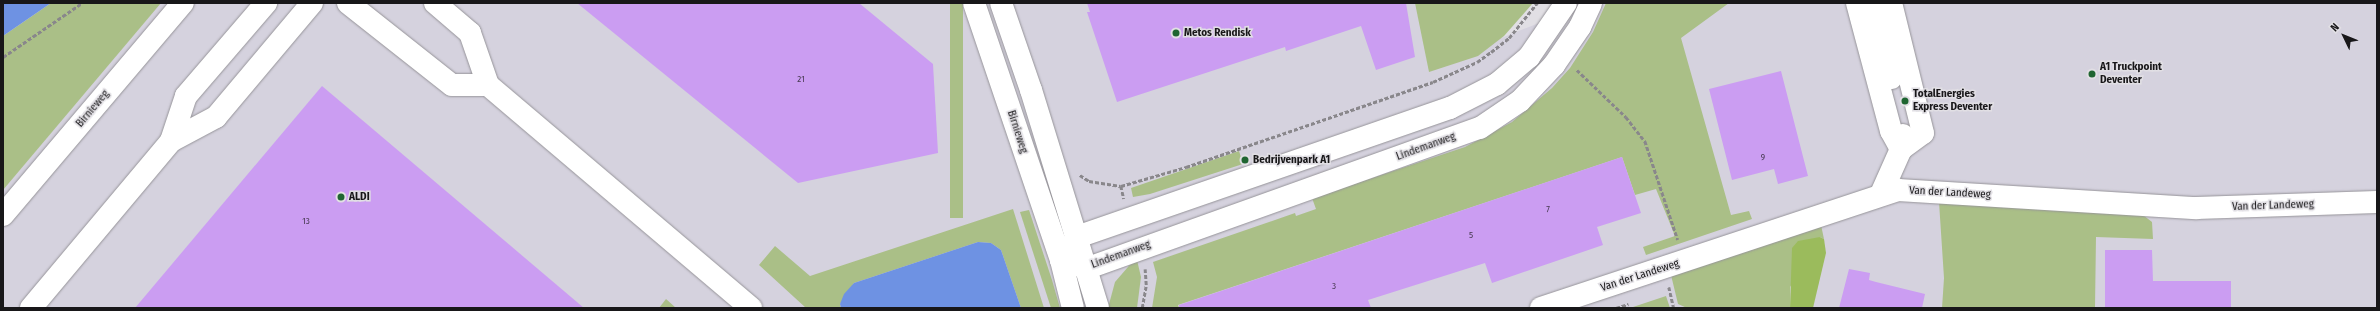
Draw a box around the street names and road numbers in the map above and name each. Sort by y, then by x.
street label: Birnieweg [74,88,112,130]
street label: Birnieweg [1004,109,1030,155]
street label: Lindemanweg [1395,130,1457,164]
street label: Van der Landeweg [1909,184,1991,202]
street label: Van der Landeweg [2232,198,2314,214]
street label: Lindemanweg [1090,238,1152,272]
street label: Van der Landeweg [1599,257,1681,295]

